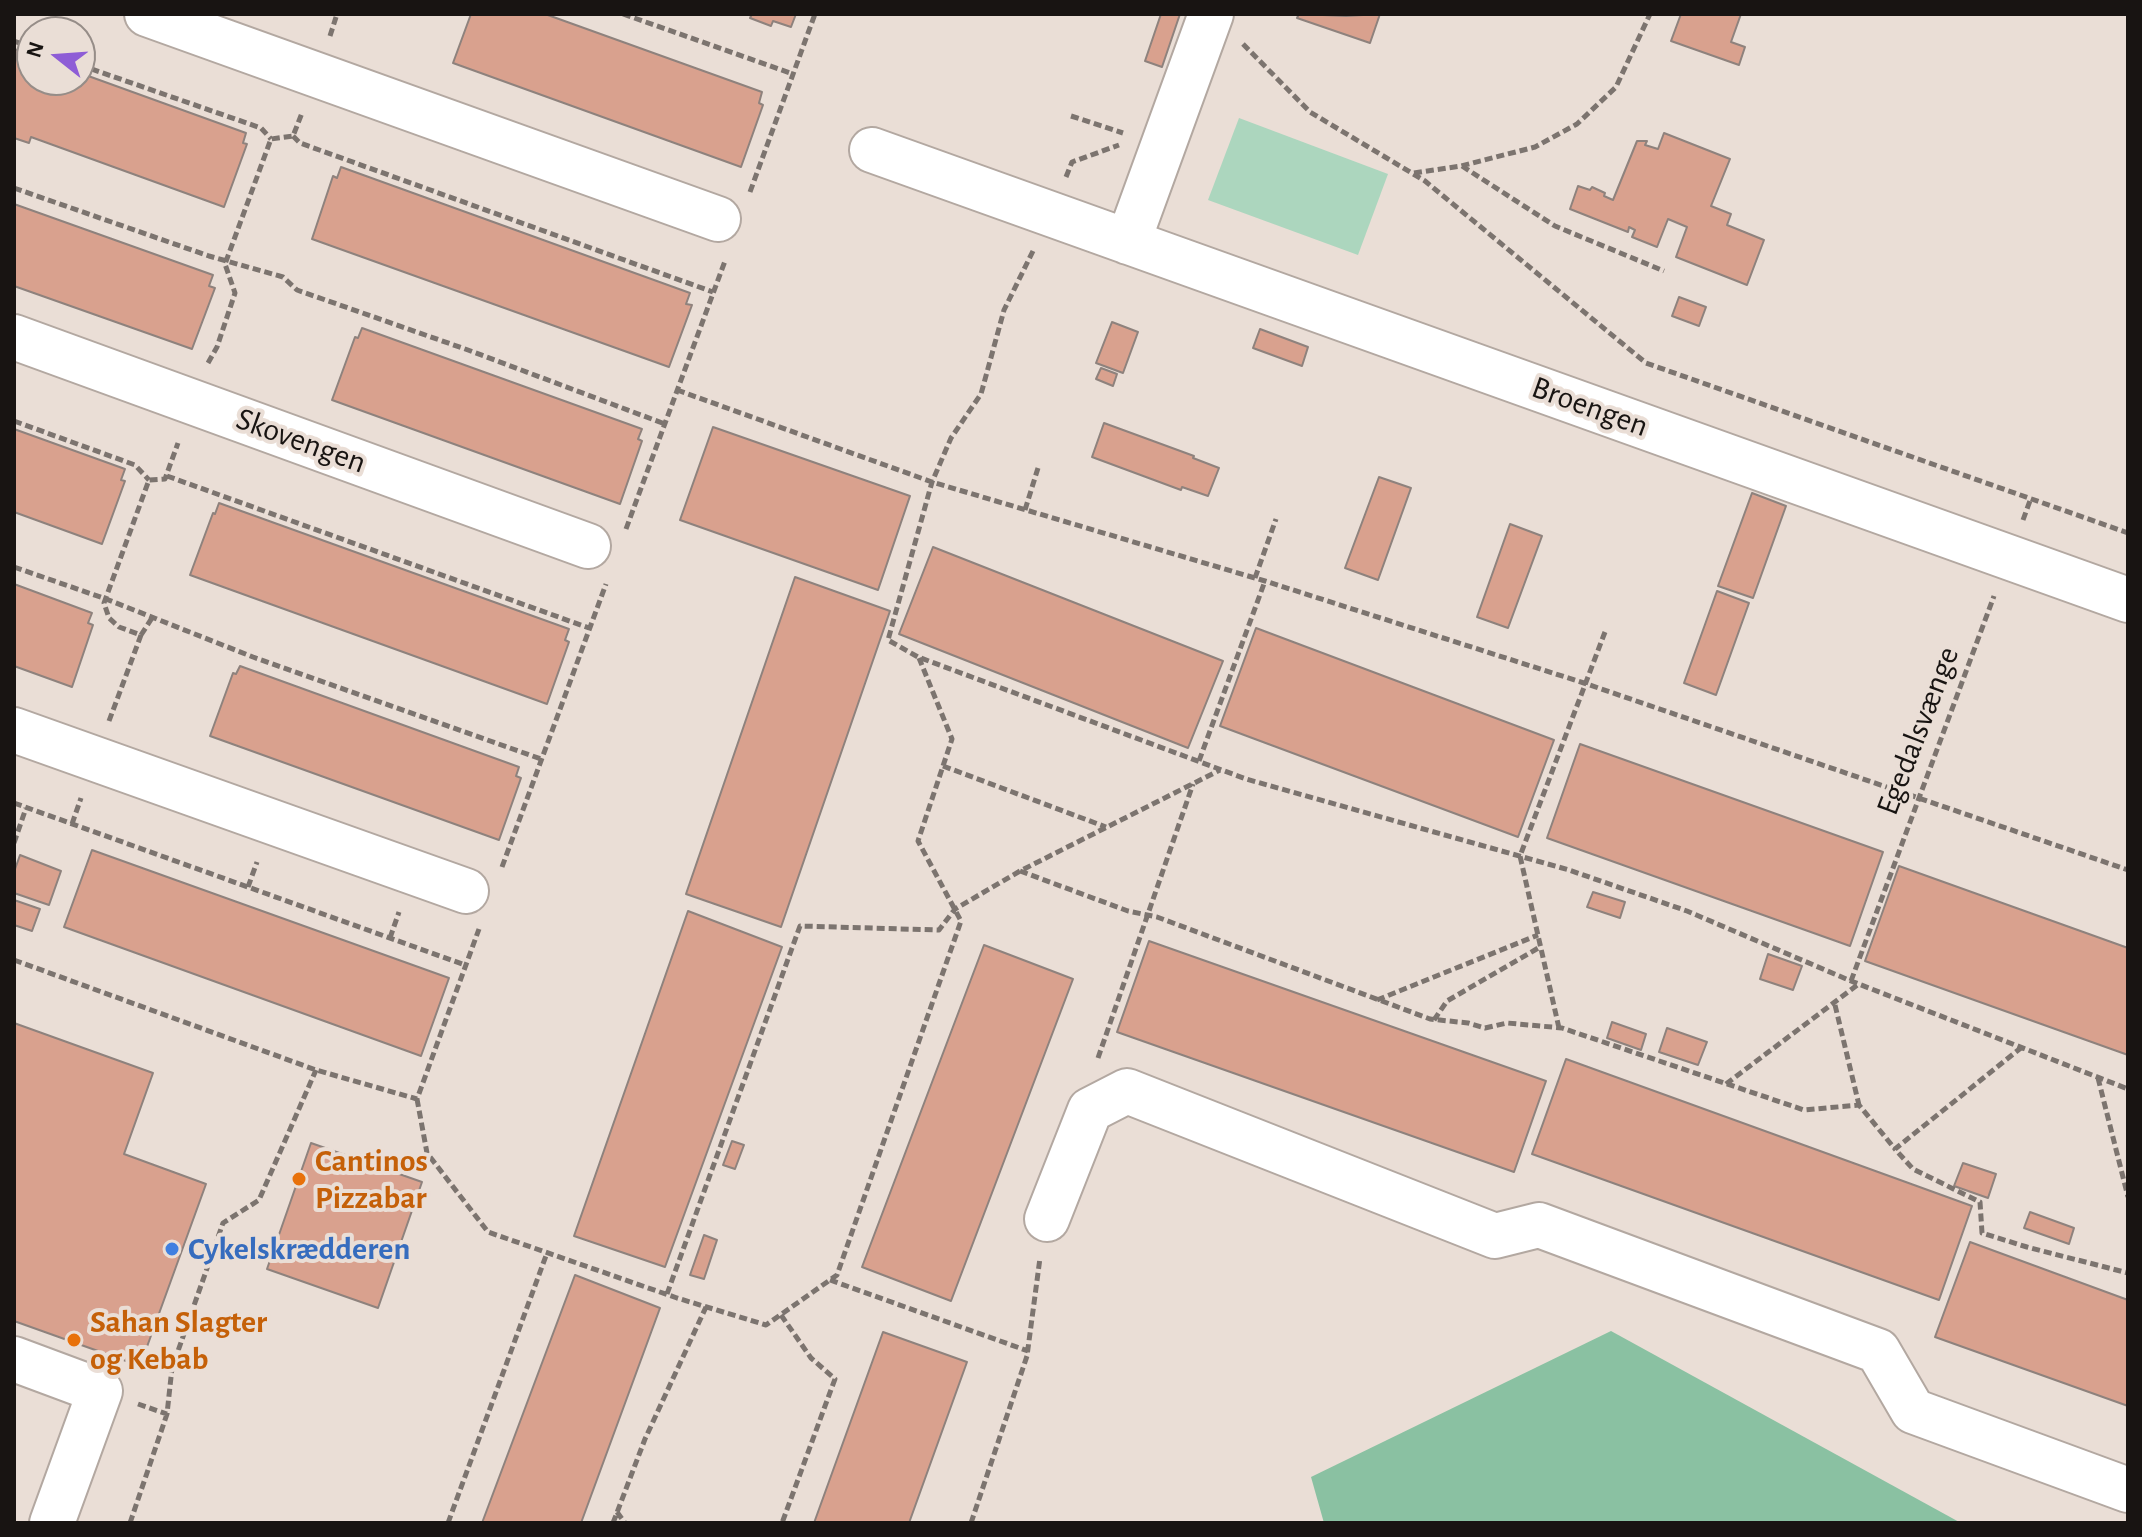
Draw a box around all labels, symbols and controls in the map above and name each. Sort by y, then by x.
north arrow [16,16,96,96]
text: N [22,39,48,60]
street label: Broengen [1527,368,1653,446]
street label: Skovengen [231,400,371,482]
street label: Egedalsvænge [1868,641,1968,821]
place label: Cantinos Pizzabar [315,1142,428,1217]
marker: Cantinos Pizzabar [290,1170,308,1188]
place label: Cykelskrædderen [188,1230,410,1268]
marker: Cykelskrædderen [163,1240,181,1258]
place label: Sahan Slagter og Kebab [90,1303,267,1378]
marker: Sahan Slagter og Kebab [65,1331,83,1349]

